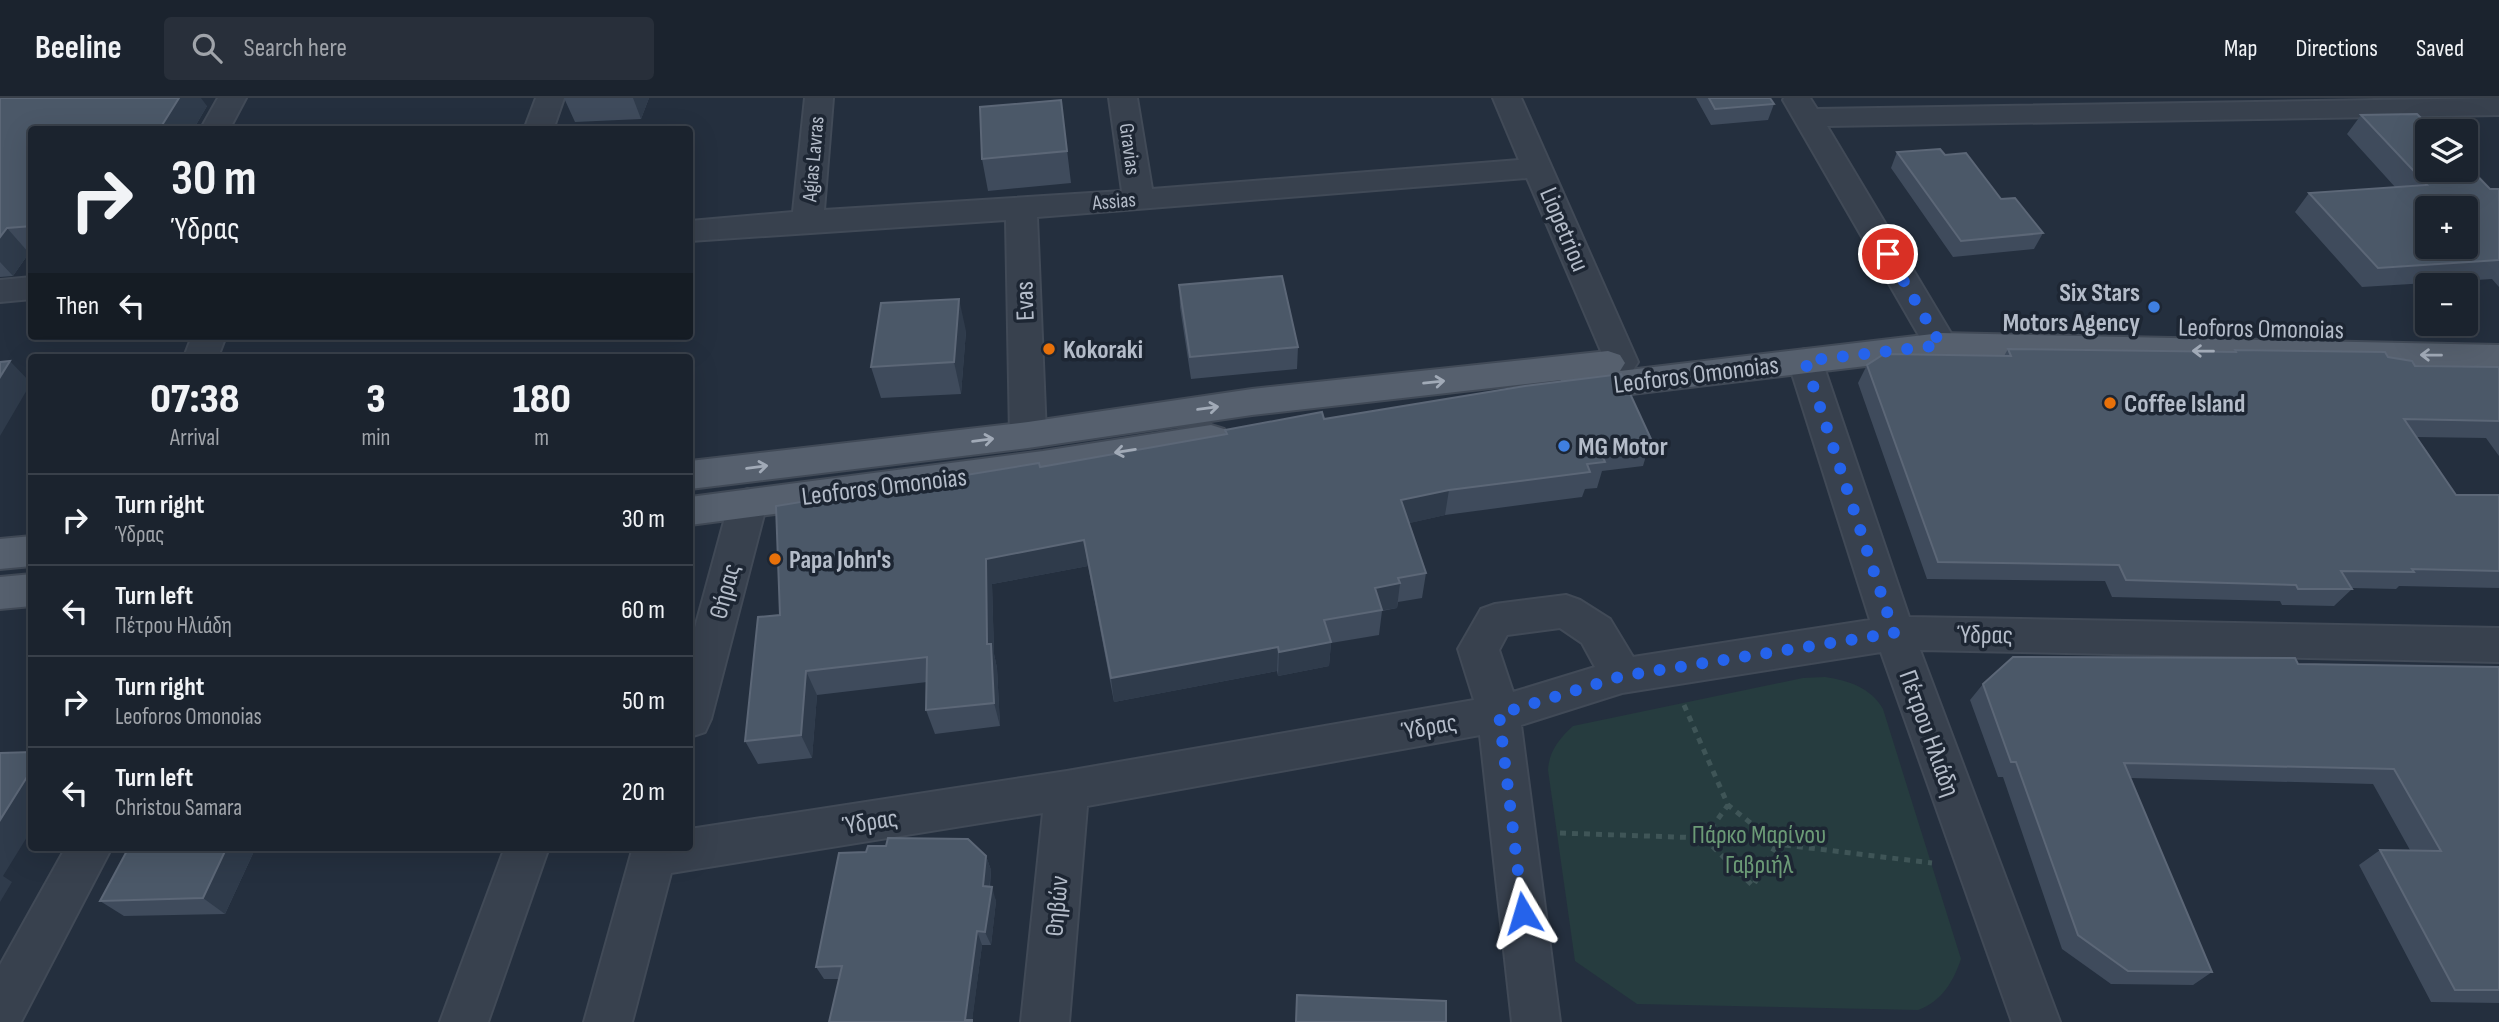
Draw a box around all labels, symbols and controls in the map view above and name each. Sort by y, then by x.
search box [164,17,654,80]
text: Beeline [35,28,122,68]
icon: search [188,29,226,67]
text: Search here [244,33,347,64]
text: Map [2224,34,2257,63]
text: Directions [2295,34,2378,63]
text: Saved [2416,34,2464,63]
street label: Agias Lavras [797,115,830,204]
map controls [2415,119,2478,336]
button: layers [2415,119,2478,182]
street label: Gravias [1114,122,1145,176]
text: 30 m [171,150,256,209]
icon: right [56,154,147,245]
street label: Liopetriou [1532,183,1595,276]
street label: Assias [1090,187,1137,216]
button: + [2415,196,2478,259]
text: Ύδρας [171,210,240,249]
pin [1858,224,1918,284]
icon: arrive [1869,235,1907,273]
button: − [2415,273,2478,336]
place label: Six Stars Motors Agency [2003,278,2140,339]
street label: Evas [1009,281,1042,321]
icon: left [113,287,151,325]
text: Then [56,291,99,322]
marker: Six Stars Motors Agency [2146,299,2162,315]
street label: Leoforos Omonoias [2178,313,2344,346]
place label: Kokoraki [1063,335,1143,366]
marker: Kokoraki [1041,341,1057,357]
one-way arrow [2192,344,2215,358]
one-way arrow [2420,349,2443,362]
street label: Leoforos Omonoias [1612,350,1780,401]
text: 07:38 [150,374,239,425]
text: 3 [366,374,386,425]
text: 180 [513,374,571,425]
one-way arrow [1423,375,1445,388]
place label: Coffee Island [2124,389,2245,420]
marker: Coffee Island [2102,395,2118,411]
one-way arrow [1197,401,1219,414]
text: Arrival [170,424,220,452]
text: min [362,424,390,452]
text: m [534,424,549,452]
place label: MG Motor [1578,432,1668,463]
one-way arrow [971,433,994,446]
marker: MG Motor [1556,438,1572,454]
one-way arrow [1114,445,1137,458]
one-way arrow [745,460,768,473]
street label: Leoforos Omonoias [800,462,968,513]
text: Turn right [115,490,204,521]
icon: right [56,501,94,539]
text: 30 m [622,504,665,535]
text: Ύδρας [115,521,164,549]
place label: Papa John's [789,545,891,576]
marker: Papa John's [767,551,783,567]
street label: Θήρας [703,560,748,622]
text: Turn left [115,581,193,612]
icon: left [56,592,94,630]
text: 60 m [621,595,665,626]
text: Πέτρου Ηλιάδη [115,612,232,640]
street label: Ύδρας [1956,619,2013,651]
street label: Πέτρου Ηλιάδη [1891,666,1966,801]
text: Turn right [115,672,204,703]
icon: right [56,683,94,721]
text: 50 m [622,686,665,717]
text: Leoforos Omonoias [115,703,262,731]
street label: Ύδρας [1398,707,1459,748]
text: Turn left [115,763,193,794]
icon: left [56,774,94,812]
text: 20 m [622,777,665,808]
text: Christou Samara [115,794,242,822]
street label: Ύδρας [839,803,900,842]
park label: Πάρκο Μαρίνου Γαβριήλ [1692,820,1826,881]
street label: Θηβών [1039,874,1076,938]
position arrow [1486,876,1560,950]

